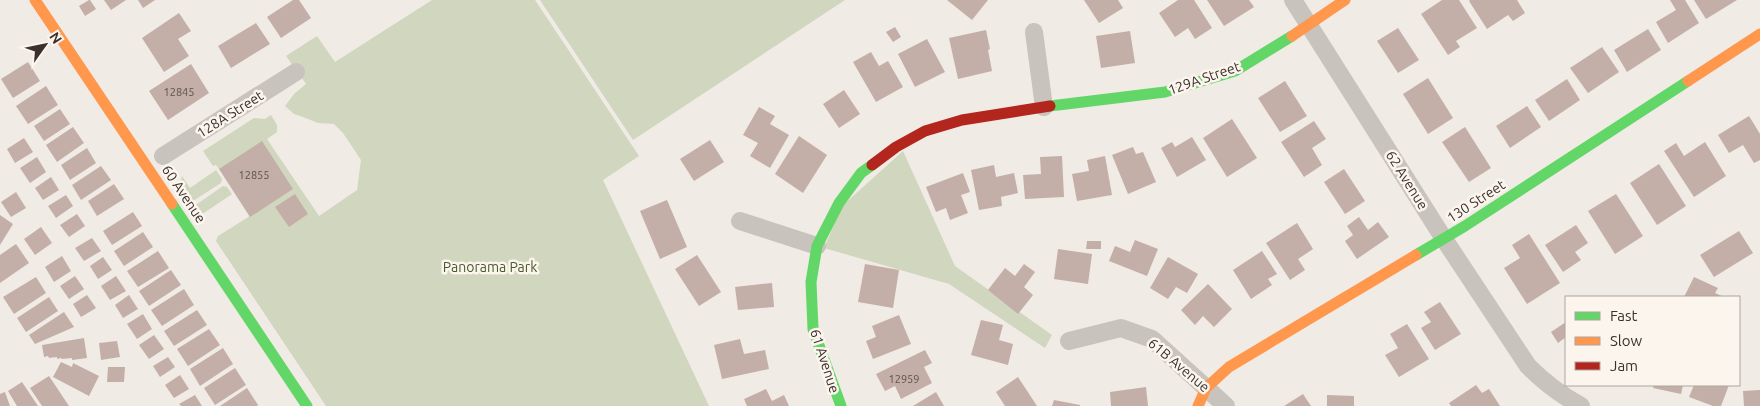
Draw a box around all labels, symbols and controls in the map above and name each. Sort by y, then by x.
north arrow [20,20,70,70]
text: N [46,29,65,47]
street label: 129A Street [1166,58,1243,98]
house number: 12845 [163,86,195,98]
street label: 128A Street [194,87,266,141]
street label: 62 Avenue [1383,148,1431,212]
street label: 60 Avenue [159,162,209,226]
house number: 12855 [238,169,270,181]
street label: 130 Street [1444,176,1508,226]
park label: Panorama Park [443,259,537,275]
legend [1565,296,1740,386]
text: Fast [1610,307,1638,324]
street label: 61 Avenue [807,327,843,395]
text: Slow [1610,332,1643,349]
street label: 61B Avenue [1145,335,1213,395]
text: Jam [1610,357,1638,374]
house number: 12959 [888,373,920,385]

